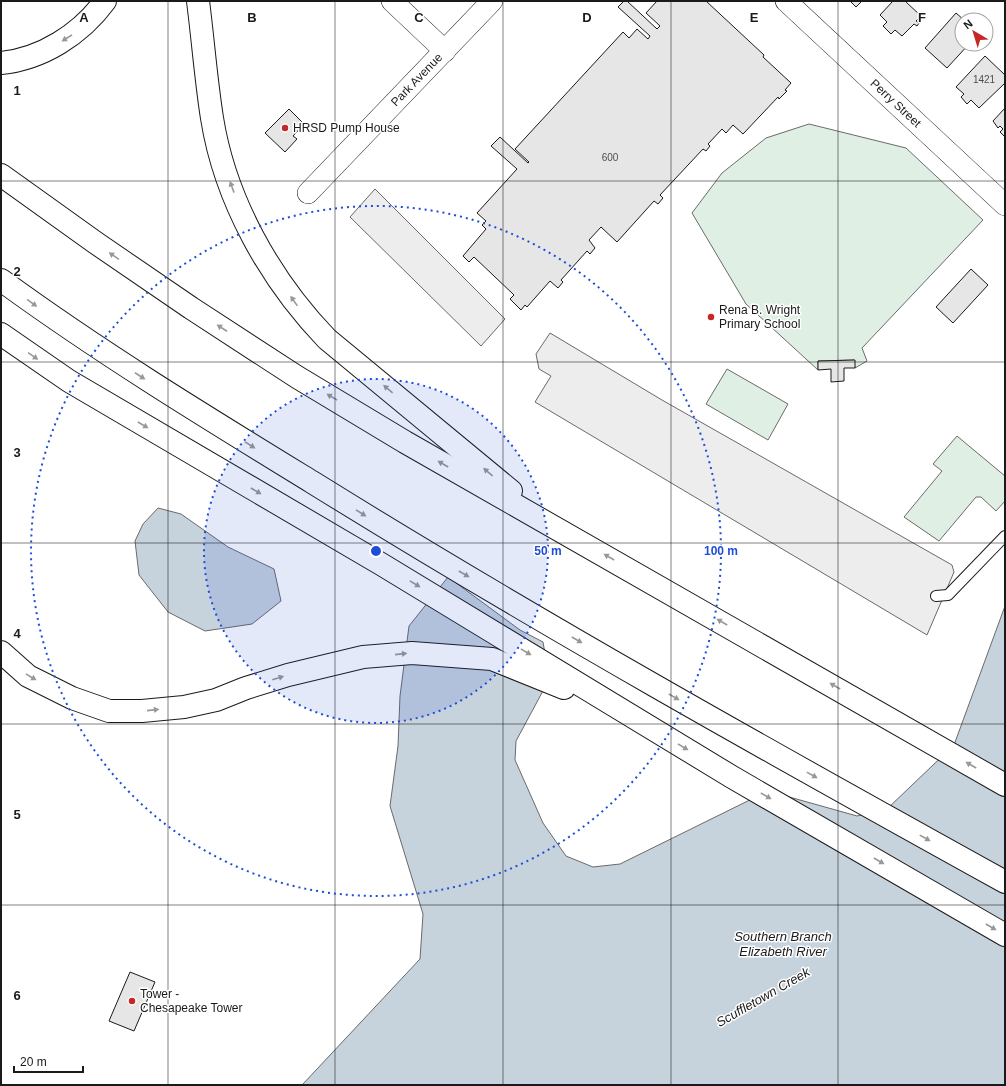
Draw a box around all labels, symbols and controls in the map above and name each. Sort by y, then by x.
text: A [79,10,89,25]
text: B [247,10,257,25]
text: C [414,10,424,25]
text: D [582,10,592,25]
text: E [750,10,759,25]
text: F [918,10,926,25]
north arrow [954,12,994,52]
text: N [961,17,975,31]
one-way arrow [62,34,73,42]
street label: Park Avenue [388,50,445,109]
house number: 1421 [973,74,996,85]
street label: Perry Street [868,76,924,131]
text: 1 [13,83,21,98]
place label: HRSD Pump House [293,121,400,135]
marker: HRSD Pump House [280,123,290,133]
house number: 600 [602,152,619,163]
one-way arrow [228,181,234,193]
one-way arrow [109,252,119,260]
text: 2 [13,264,21,279]
one-way arrow [290,296,298,306]
one-way arrow [27,299,38,307]
place label: Rena B. Wright Primary School [719,303,801,331]
marker: Rena B. Wright Primary School [706,312,716,322]
one-way arrow [217,324,227,332]
one-way arrow [28,352,38,360]
one-way arrow [134,372,146,379]
one-way arrow [383,385,394,394]
one-way arrow [326,394,338,401]
one-way arrow [138,421,148,429]
one-way arrow [244,441,256,448]
text: 3 [13,445,21,460]
one-way arrow [437,461,449,468]
one-way arrow [483,468,494,477]
one-way arrow [250,487,262,494]
one-way arrow [356,509,366,517]
centre of rings [369,544,383,558]
text: 50 m [534,544,562,558]
text: 100 m [704,544,738,558]
one-way arrow [603,554,615,561]
one-way arrow [458,571,470,578]
one-way arrow [409,581,421,588]
one-way arrow [716,618,728,625]
text: 4 [13,626,21,641]
one-way arrow [571,636,582,643]
one-way arrow [521,648,531,656]
one-way arrow [395,650,407,657]
one-way arrow [25,673,37,680]
one-way arrow [273,675,285,681]
one-way arrow [829,683,840,690]
one-way arrow [668,693,680,700]
one-way arrow [147,707,159,714]
one-way arrow [677,744,689,751]
one-way arrow [965,762,977,769]
one-way arrow [806,771,817,778]
one-way arrow [760,793,772,800]
text: 5 [13,807,21,822]
one-way arrow [919,834,931,841]
one-way arrow [873,858,885,865]
one-way arrow [985,923,997,930]
water label: Southern Branch Elizabeth River [734,929,832,959]
water label: Scuffletown Creek [714,963,814,1030]
place label: Tower - Chesapeake Tower [140,987,243,1015]
text: 6 [13,988,21,1003]
marker: Tower - Chesapeake Tower [127,996,137,1006]
scale bar [14,1048,83,1074]
text: 20 m [20,1055,47,1069]

